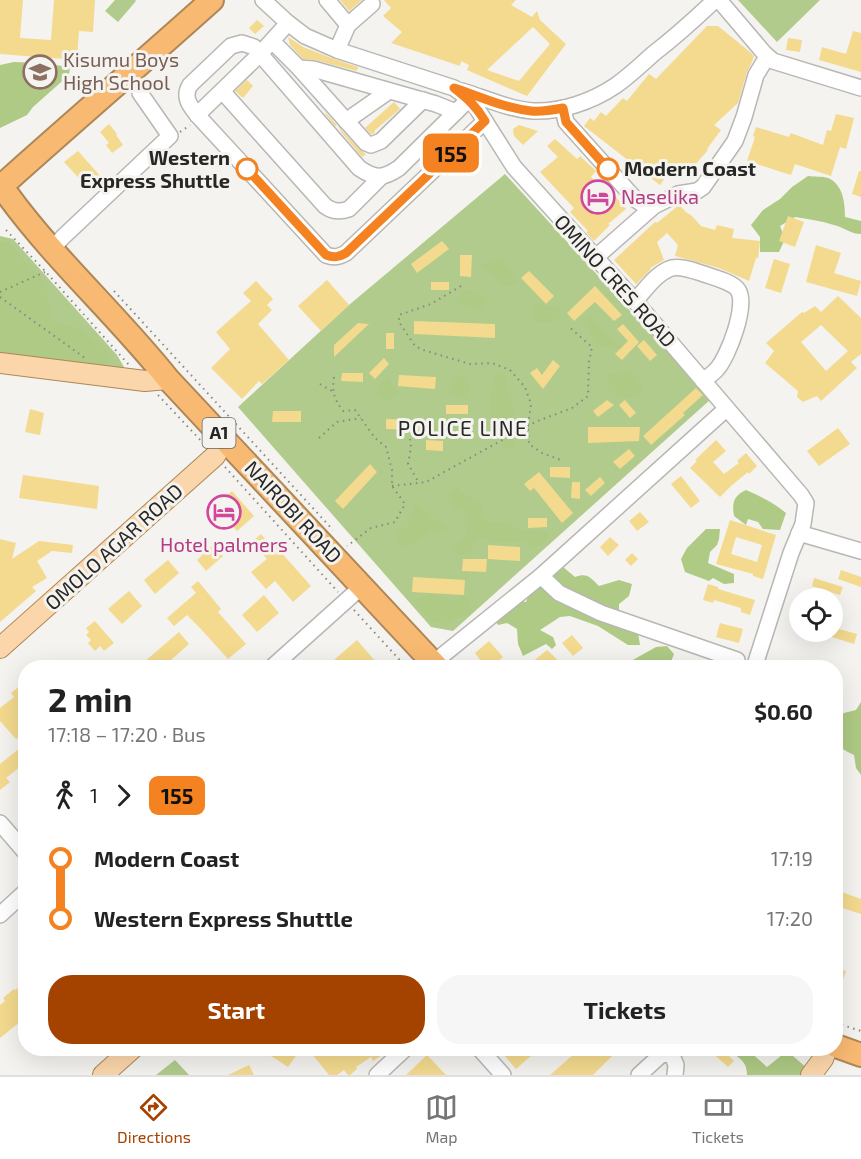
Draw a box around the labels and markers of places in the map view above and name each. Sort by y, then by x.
place label: Kisumu Boys High School [63,47,179,94]
school or university icon: Kisumu Boys High School [22,54,58,90]
place label: Western Express Shuttle [80,145,230,192]
place label: Modern Coast [624,156,756,180]
marker: Western Express Shuttle [236,158,258,180]
marker: Modern Coast [597,158,619,180]
hotel icon: Naselika [580,179,616,215]
place label: Naselika [621,184,699,208]
hotel icon: Hotel palmers [206,494,242,530]
place label: Hotel palmers [160,532,288,556]

